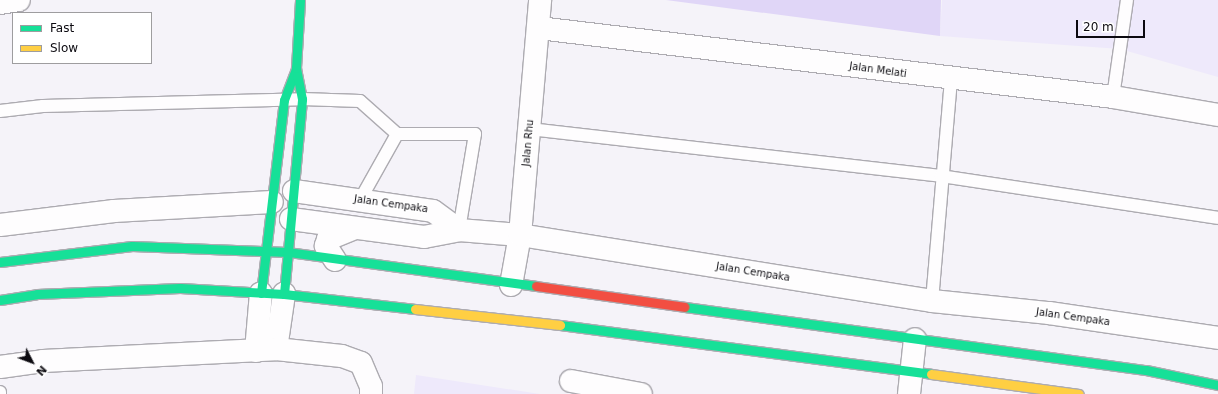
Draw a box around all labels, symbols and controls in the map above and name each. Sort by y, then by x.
legend [12,12,152,64]
scale bar [1078,12,1147,38]
text: 20 m [1083,20,1114,34]
text: Fast [50,21,74,35]
text: Slow [50,41,78,55]
street label: Jalan Melati [849,60,907,80]
street label: Jalan Rhu [520,119,536,167]
street label: Jalan Cempaka [353,193,429,215]
street label: Jalan Cempaka [715,260,791,284]
street label: Jalan Cempaka [1035,306,1111,328]
north arrow [12,342,52,382]
text: N [33,363,49,378]

